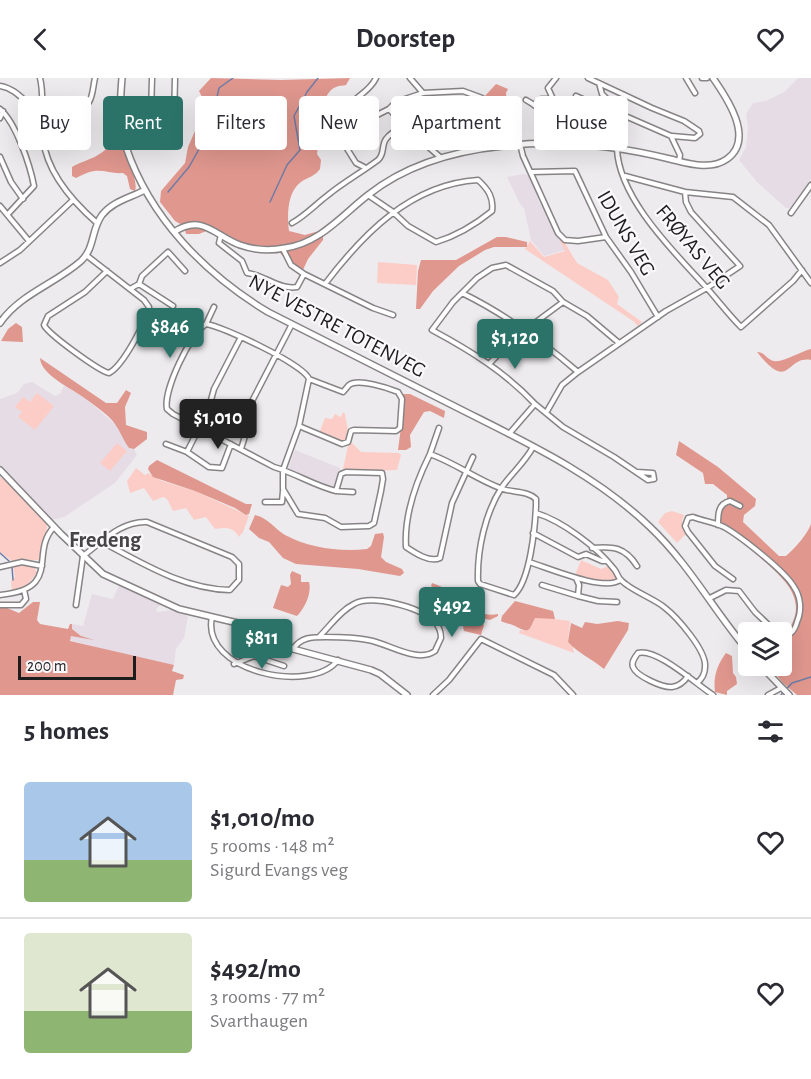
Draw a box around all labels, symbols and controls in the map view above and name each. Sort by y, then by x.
icon: back [24,23,57,56]
icon: heart [754,23,787,56]
text: Doorstep [356,25,455,52]
chip: Buy [18,96,91,150]
chip: Rent [103,96,183,150]
chip: Filters [195,96,287,150]
chip: New [299,96,379,150]
chip: Apartment [391,96,522,150]
chip: House [534,96,628,150]
street label: IDUNS VEG [593,187,659,279]
street label: FRØYAS VEG [652,201,734,293]
street label: NYE VESTRE TOTENVEG [245,271,429,381]
pin: $846 [134,308,206,359]
text: $846 [151,317,189,337]
pin: $1,120 [466,319,564,370]
text: $1,120 [491,328,539,348]
pin: $1,010 [169,399,267,450]
text: $1,010 [194,408,242,428]
district label: Fredeng [69,529,142,551]
pin: $492 [416,587,488,638]
text: $492 [433,596,471,616]
pin: $811 [226,619,298,670]
map controls [738,622,792,676]
button: layers [738,622,792,676]
text: $811 [245,628,279,648]
scale bar [18,653,136,680]
text: 200 m [27,658,67,674]
icon: filters [754,715,787,748]
text: 5 homes [24,718,109,744]
text: $1,010/mo [210,805,315,831]
icon: home [72,806,144,878]
icon: heart [754,826,787,859]
text: 5 rooms · 148 m² [210,836,334,856]
text: Sigurd Evangs veg [210,860,348,880]
text: $492/mo [210,956,301,982]
icon: home [72,957,144,1029]
icon: heart [754,977,787,1010]
text: 3 rooms · 77 m² [210,987,325,1007]
text: Svarthaugen [210,1011,308,1031]

